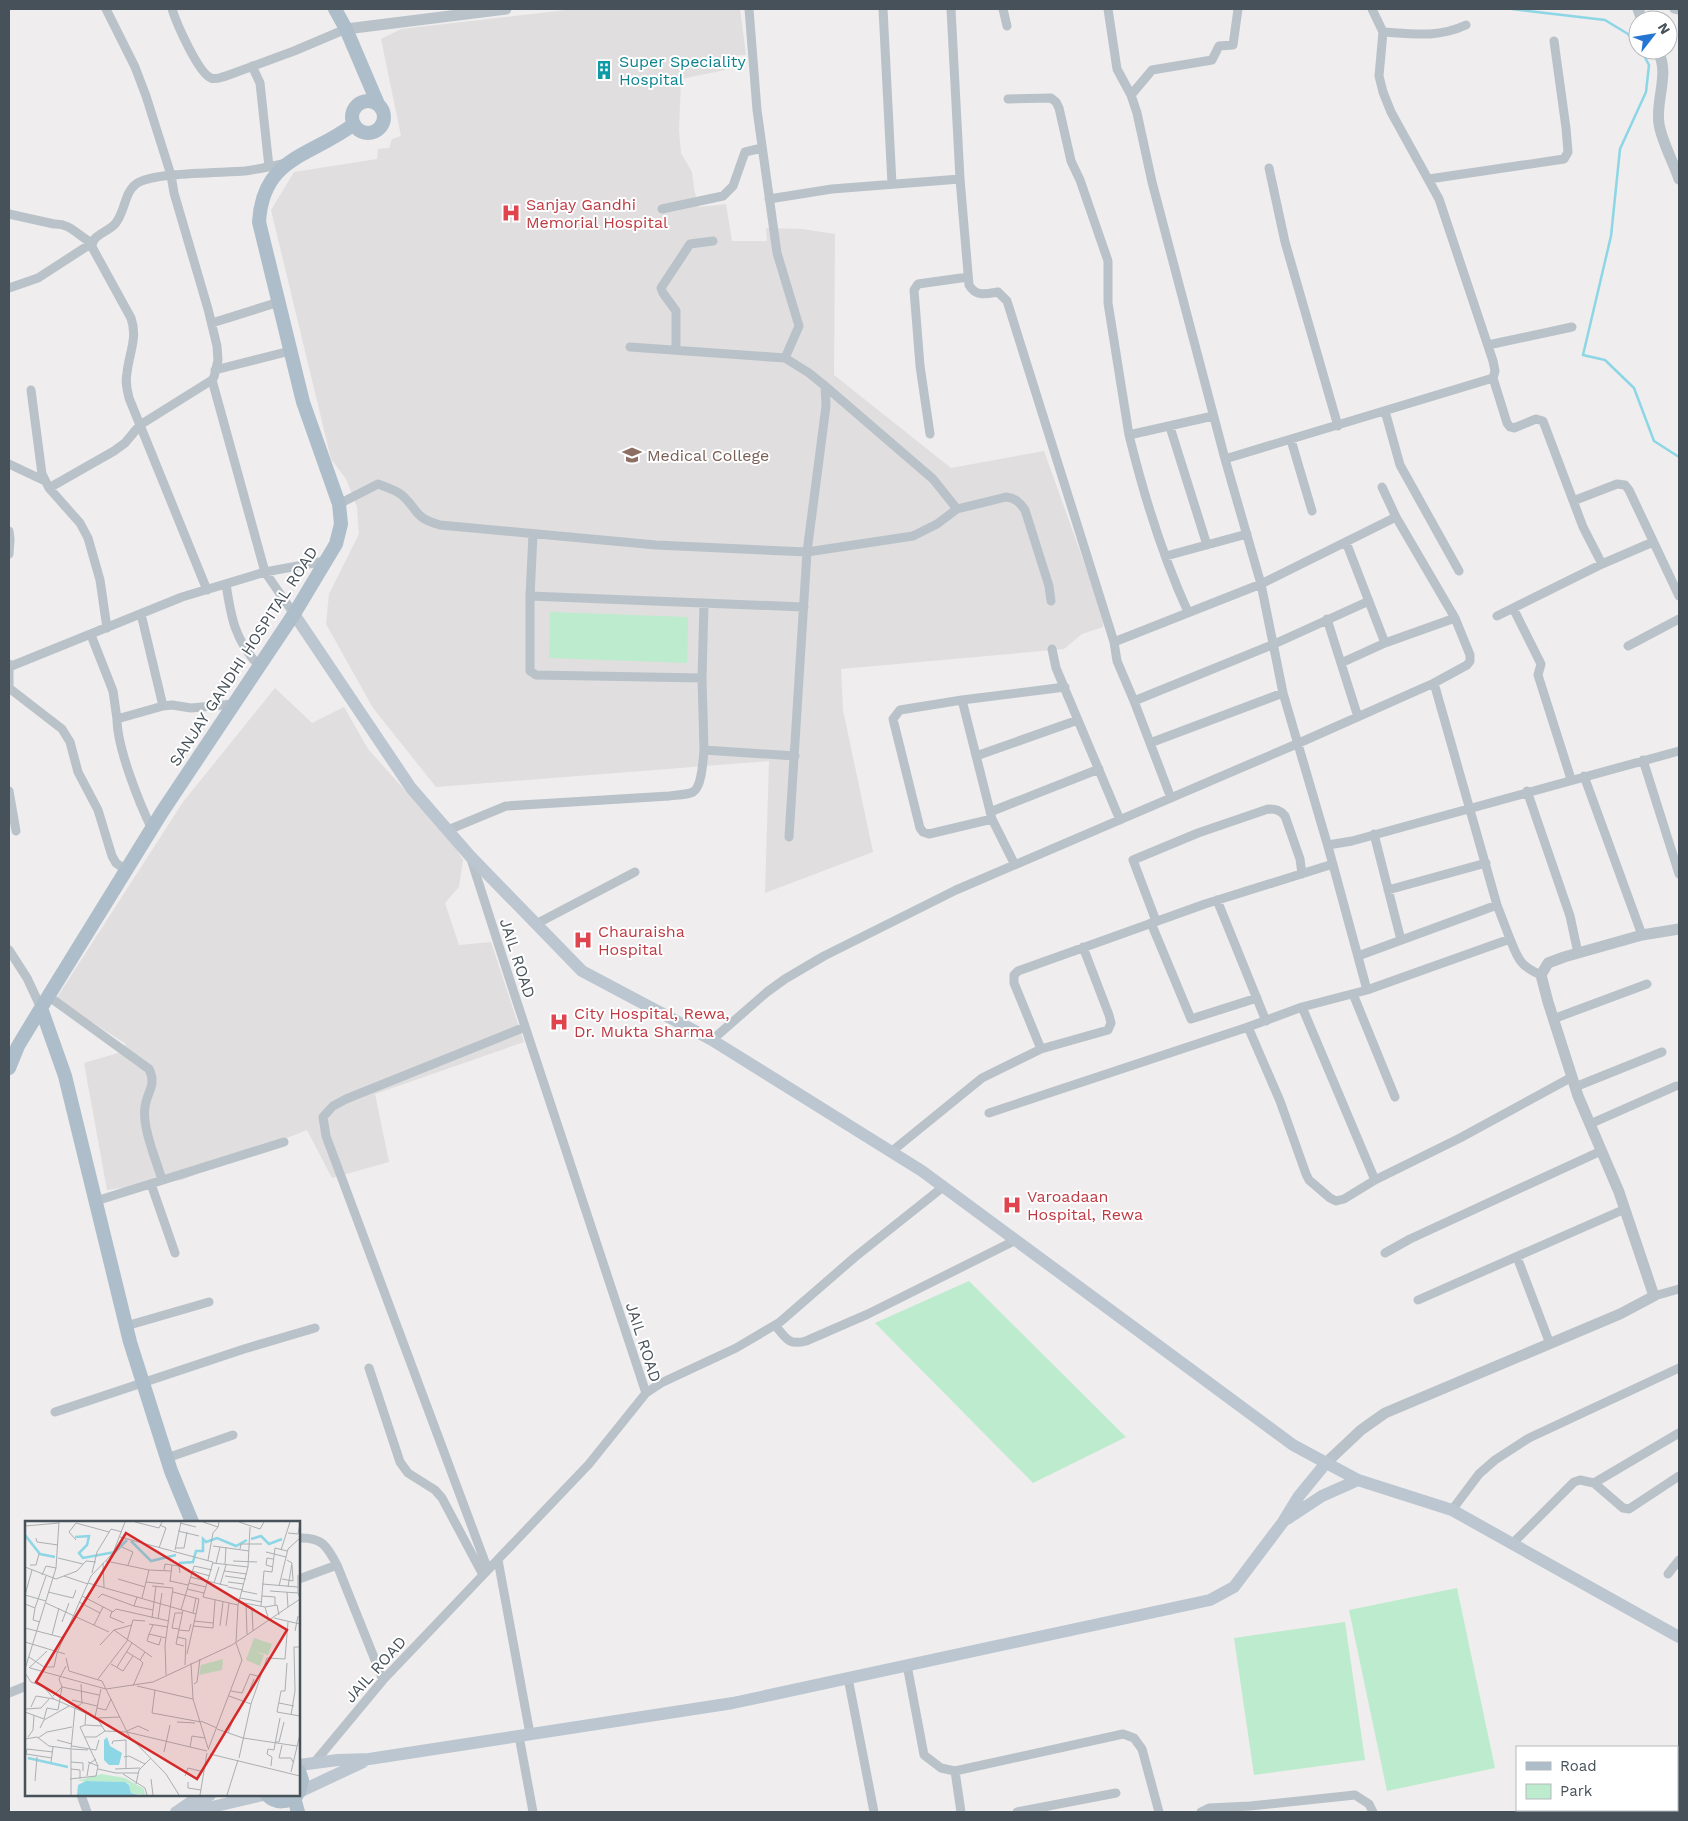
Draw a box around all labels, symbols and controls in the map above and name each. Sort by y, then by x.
north arrow [1628,10,1678,60]
text: N [1655,20,1674,37]
place label: Super Speciality Hospital [619,52,746,89]
building icon: Super Speciality Hospital [593,59,615,81]
place label: Sanjay Gandhi Memorial Hospital [526,195,668,232]
hospital icon: Sanjay Gandhi Memorial Hospital [500,202,522,224]
school or university icon: Medical College [621,444,643,466]
place label: Medical College [647,446,769,465]
street label: SANJAY GANDHI HOSPITAL ROAD [165,543,322,770]
street label: JAIL ROAD [496,916,539,1000]
place label: Chauraisha Hospital [598,922,685,959]
hospital icon: Chauraisha Hospital [572,929,594,951]
place label: City Hospital, Rewa, Dr. Mukta Sharma [574,1004,729,1041]
hospital icon: City Hospital, Rewa, Dr. Mukta Sharma [548,1011,570,1033]
place label: Varoadaan Hospital, Rewa [1027,1187,1143,1224]
hospital icon: Varoadaan Hospital, Rewa [1001,1194,1023,1216]
street label: JAIL ROAD [622,1300,665,1384]
inset map [25,1521,300,1796]
street label: JAIL ROAD [341,1632,410,1706]
legend [1516,1746,1678,1811]
text: Road [1560,1757,1597,1775]
text: Park [1560,1782,1593,1800]

